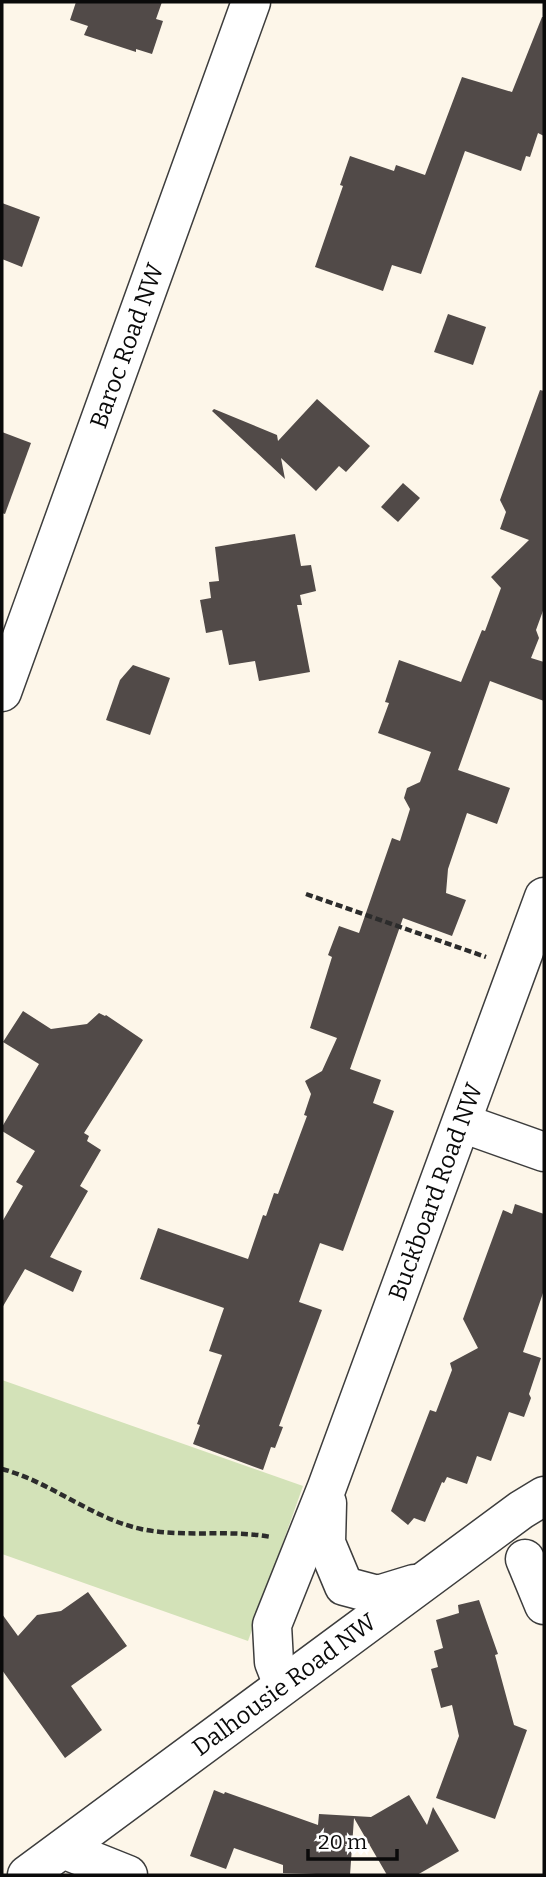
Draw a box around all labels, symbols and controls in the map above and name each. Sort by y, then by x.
street label: Baroc Road NW [84,259,170,432]
street label: Buckboard Road NW [383,1079,488,1304]
street label: Dalhousie Road NW [187,1608,382,1762]
scale bar [308,1818,397,1862]
text: 20 m [318,1829,367,1855]

